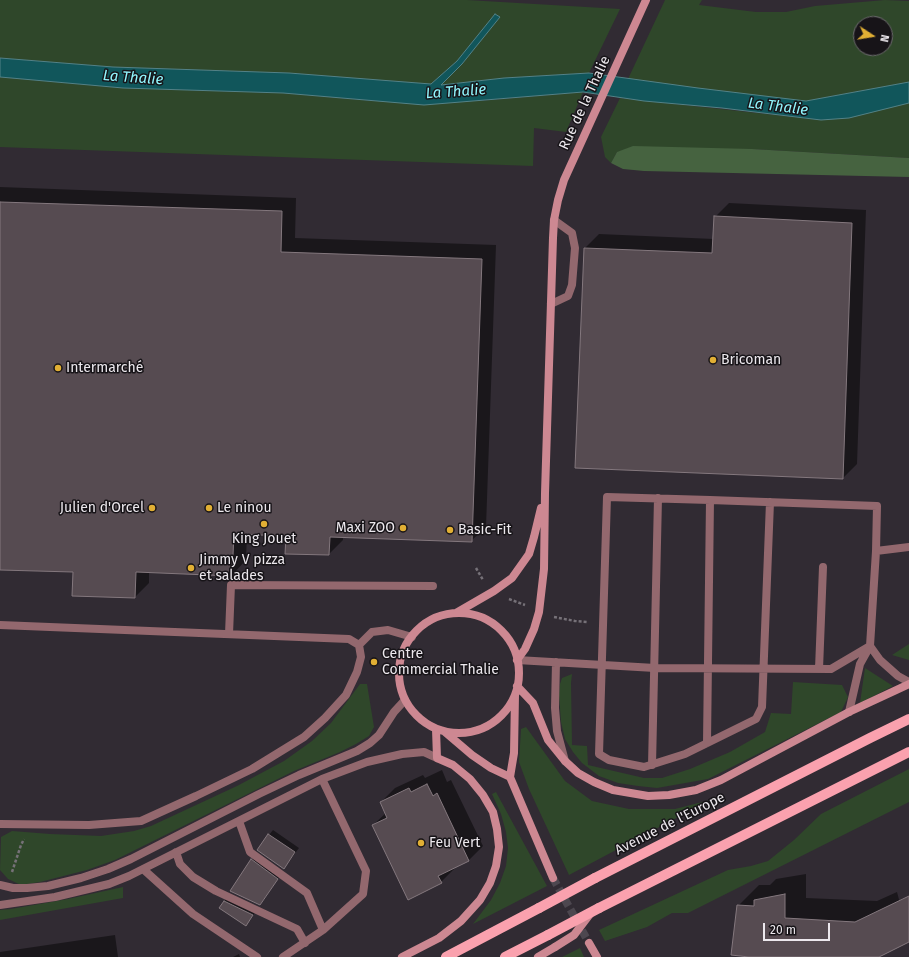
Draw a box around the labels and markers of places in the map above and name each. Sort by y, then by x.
place label: Bricoman [721,352,781,368]
marker: Bricoman [708,355,718,365]
place label: Intermarché [66,360,143,376]
marker: Intermarché [53,363,63,373]
place label: Julien d'Orcel [60,500,144,516]
place label: Le ninou [217,500,272,516]
marker: Julien d'Orcel [147,503,157,513]
marker: Le ninou [204,503,214,513]
marker: King Jouet [259,519,269,529]
place label: Maxi ZOO [336,520,395,536]
place label: Basic-Fit [458,522,512,538]
marker: Maxi ZOO [398,523,408,533]
marker: Basic-Fit [445,525,455,535]
place label: King Jouet [232,531,296,547]
place label: Jimmy V pizza et salades [199,552,285,584]
marker: Jimmy V pizza et salades [186,563,196,573]
place label: Centre Commercial Thalie [382,646,499,678]
marker: Centre Commercial Thalie [369,657,379,667]
place label: Feu Vert [429,835,480,851]
marker: Feu Vert [416,838,426,848]

